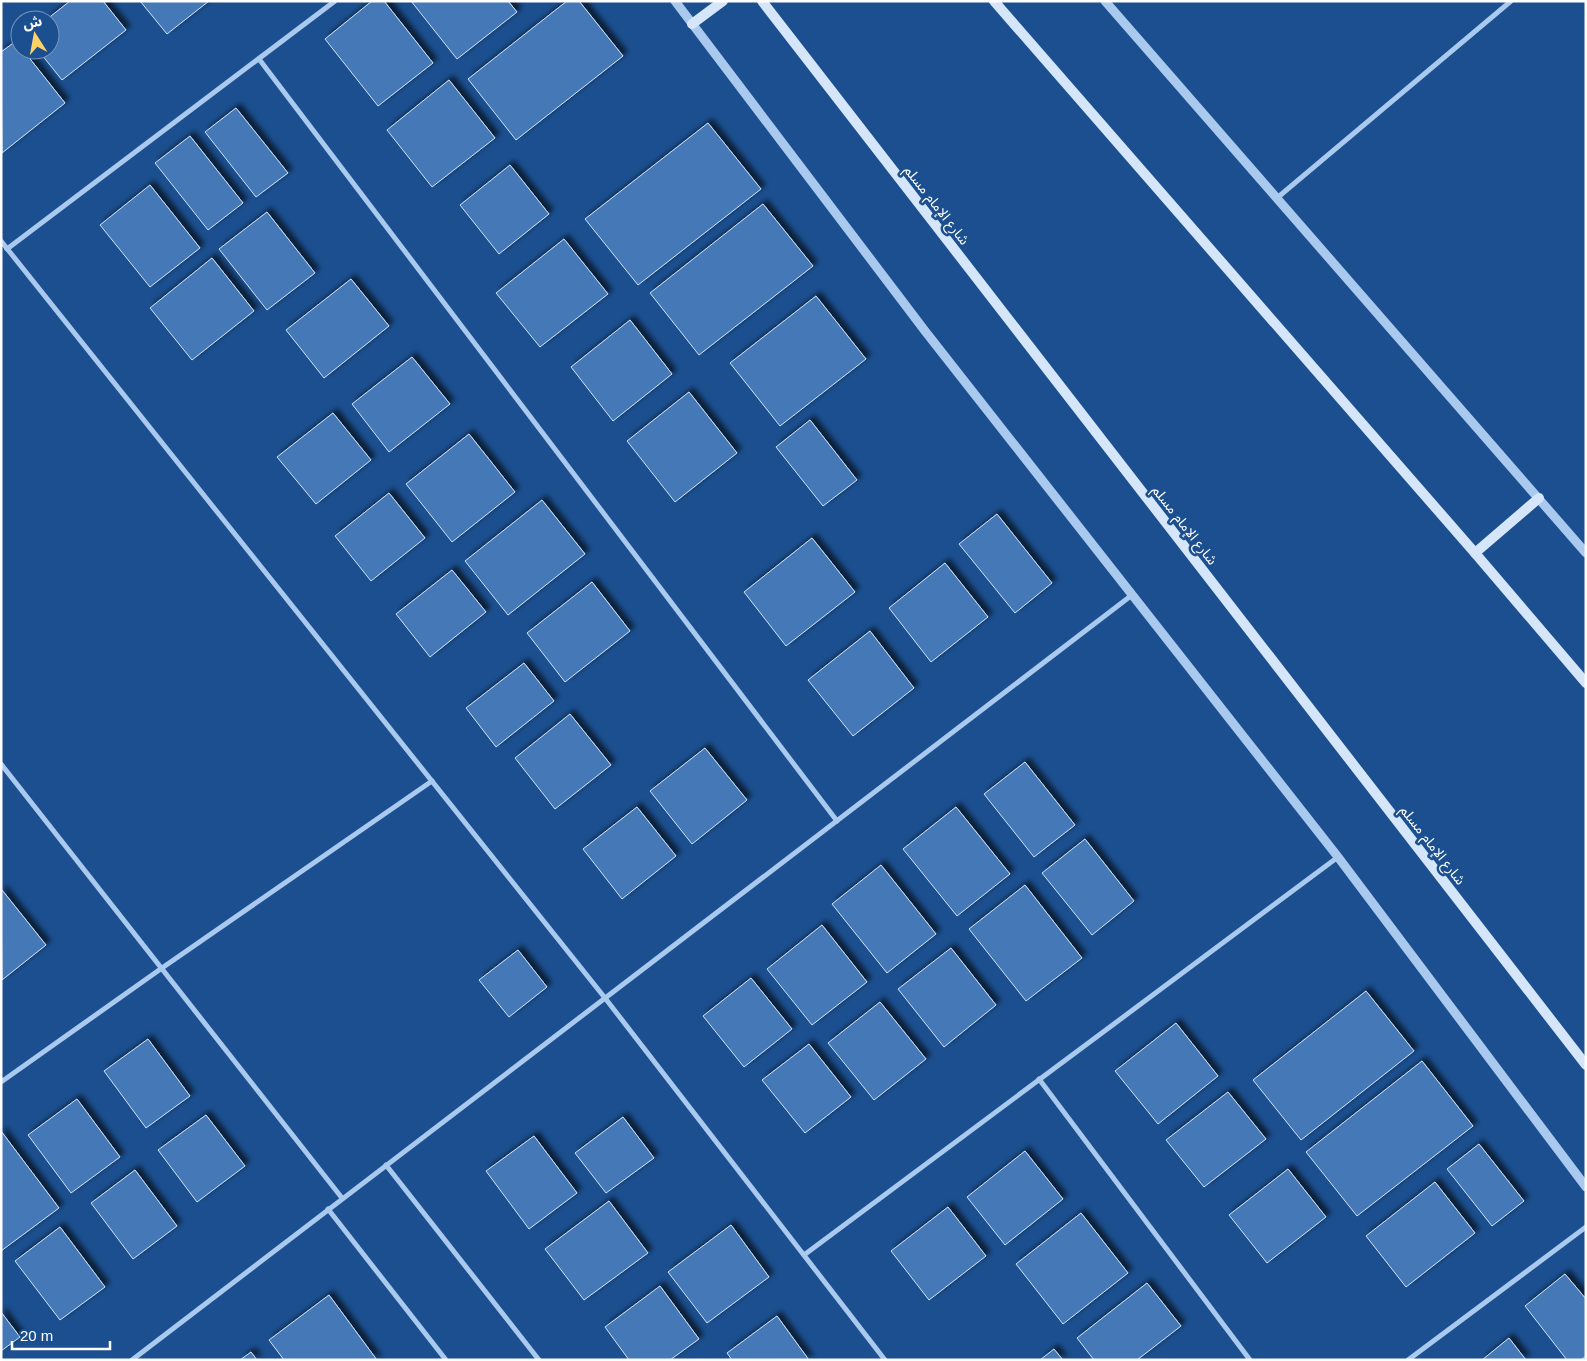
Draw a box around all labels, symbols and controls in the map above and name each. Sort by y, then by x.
north arrow [10,10,60,60]
text: ش [22,13,43,32]
street label: شارع الإمام مسلم [899,162,973,250]
street label: شارع الإمام مسلم [1147,482,1221,570]
street label: شارع الإمام مسلم [1395,802,1469,890]
scale bar [12,1318,110,1350]
text: 20 m [20,1327,53,1344]

